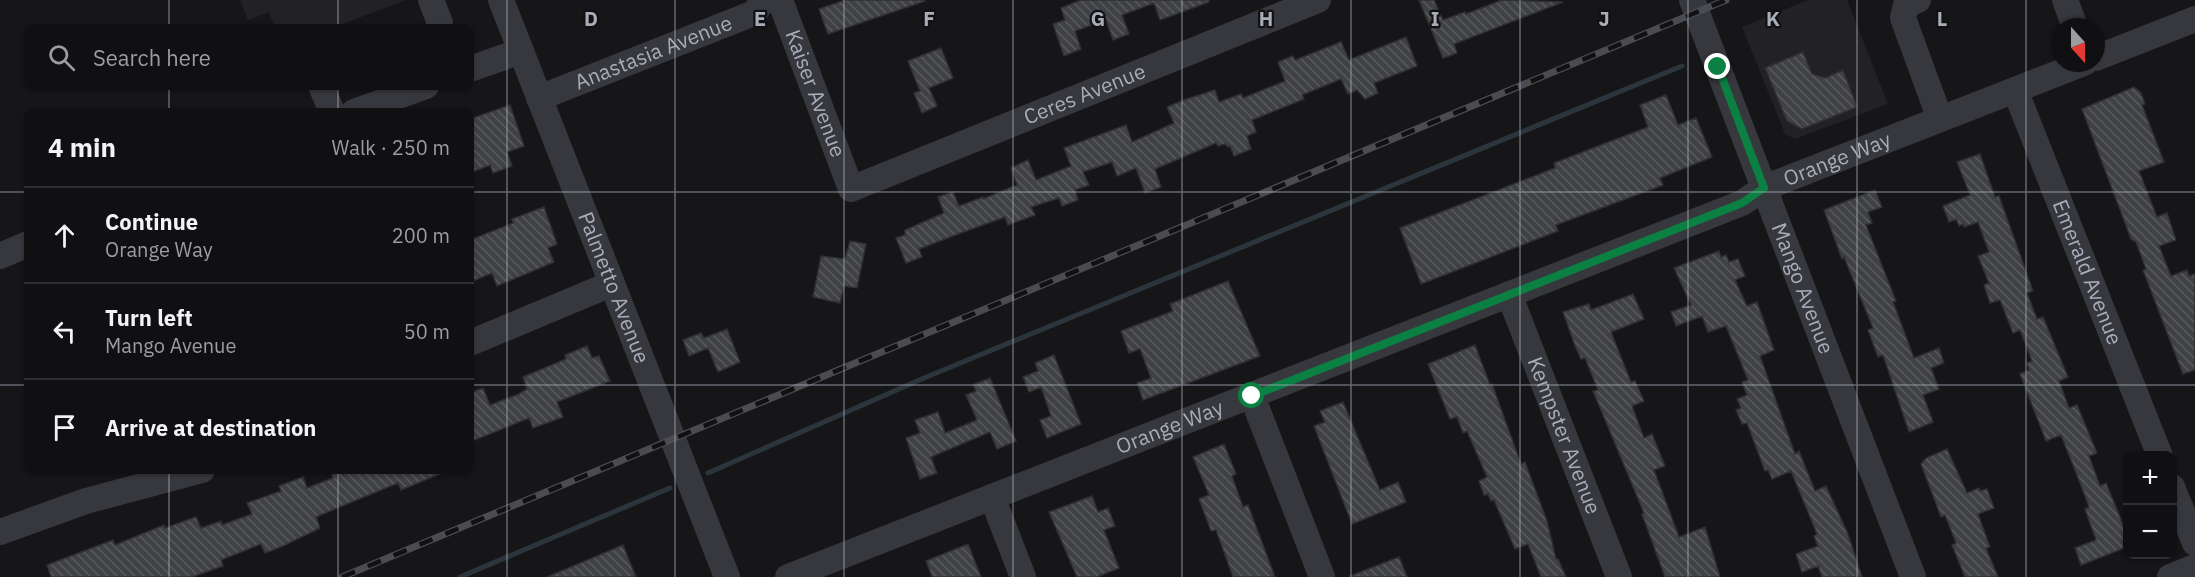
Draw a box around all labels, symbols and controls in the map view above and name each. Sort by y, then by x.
text: D [584,5,598,32]
text: E [754,5,766,32]
text: F [923,5,935,32]
text: G [1091,5,1105,32]
text: H [1259,5,1273,32]
text: I [1431,5,1439,32]
text: J [1598,5,1610,32]
text: K [1766,5,1780,32]
text: L [1937,5,1947,32]
street label: Anastasia Avenue [570,8,736,96]
north arrow [2051,18,2105,72]
search box [24,24,474,90]
street label: Kaiser Avenue [779,26,853,161]
icon: search [45,41,78,74]
text: Search here [93,43,211,72]
route end [1704,53,1730,79]
street label: Ceres Avenue [1019,56,1149,131]
street label: Orange Way [1779,125,1895,192]
text: 4 min [48,130,116,164]
text: Walk · 250 m [332,134,450,161]
street label: Emerald Avenue [2047,195,2129,349]
text: Continue [105,207,198,236]
street label: Palmetto Avenue [572,207,657,367]
icon: ahead [48,219,81,252]
street label: Mango Avenue [1766,219,1841,358]
text: 200 m [392,222,450,249]
text: Orange Way [105,236,213,263]
text: Turn left [105,303,193,332]
icon: left [48,315,81,348]
text: 50 m [404,318,450,345]
text: Mango Avenue [105,332,236,359]
street label: Kempster Avenue [1522,353,1608,518]
route start [1238,382,1264,408]
street label: Orange Way [1112,393,1228,460]
icon: arrive [48,411,81,444]
text: Arrive at destination [105,413,316,442]
map controls [2123,451,2177,559]
button: + [2123,451,2177,505]
button: − [2123,505,2177,559]

